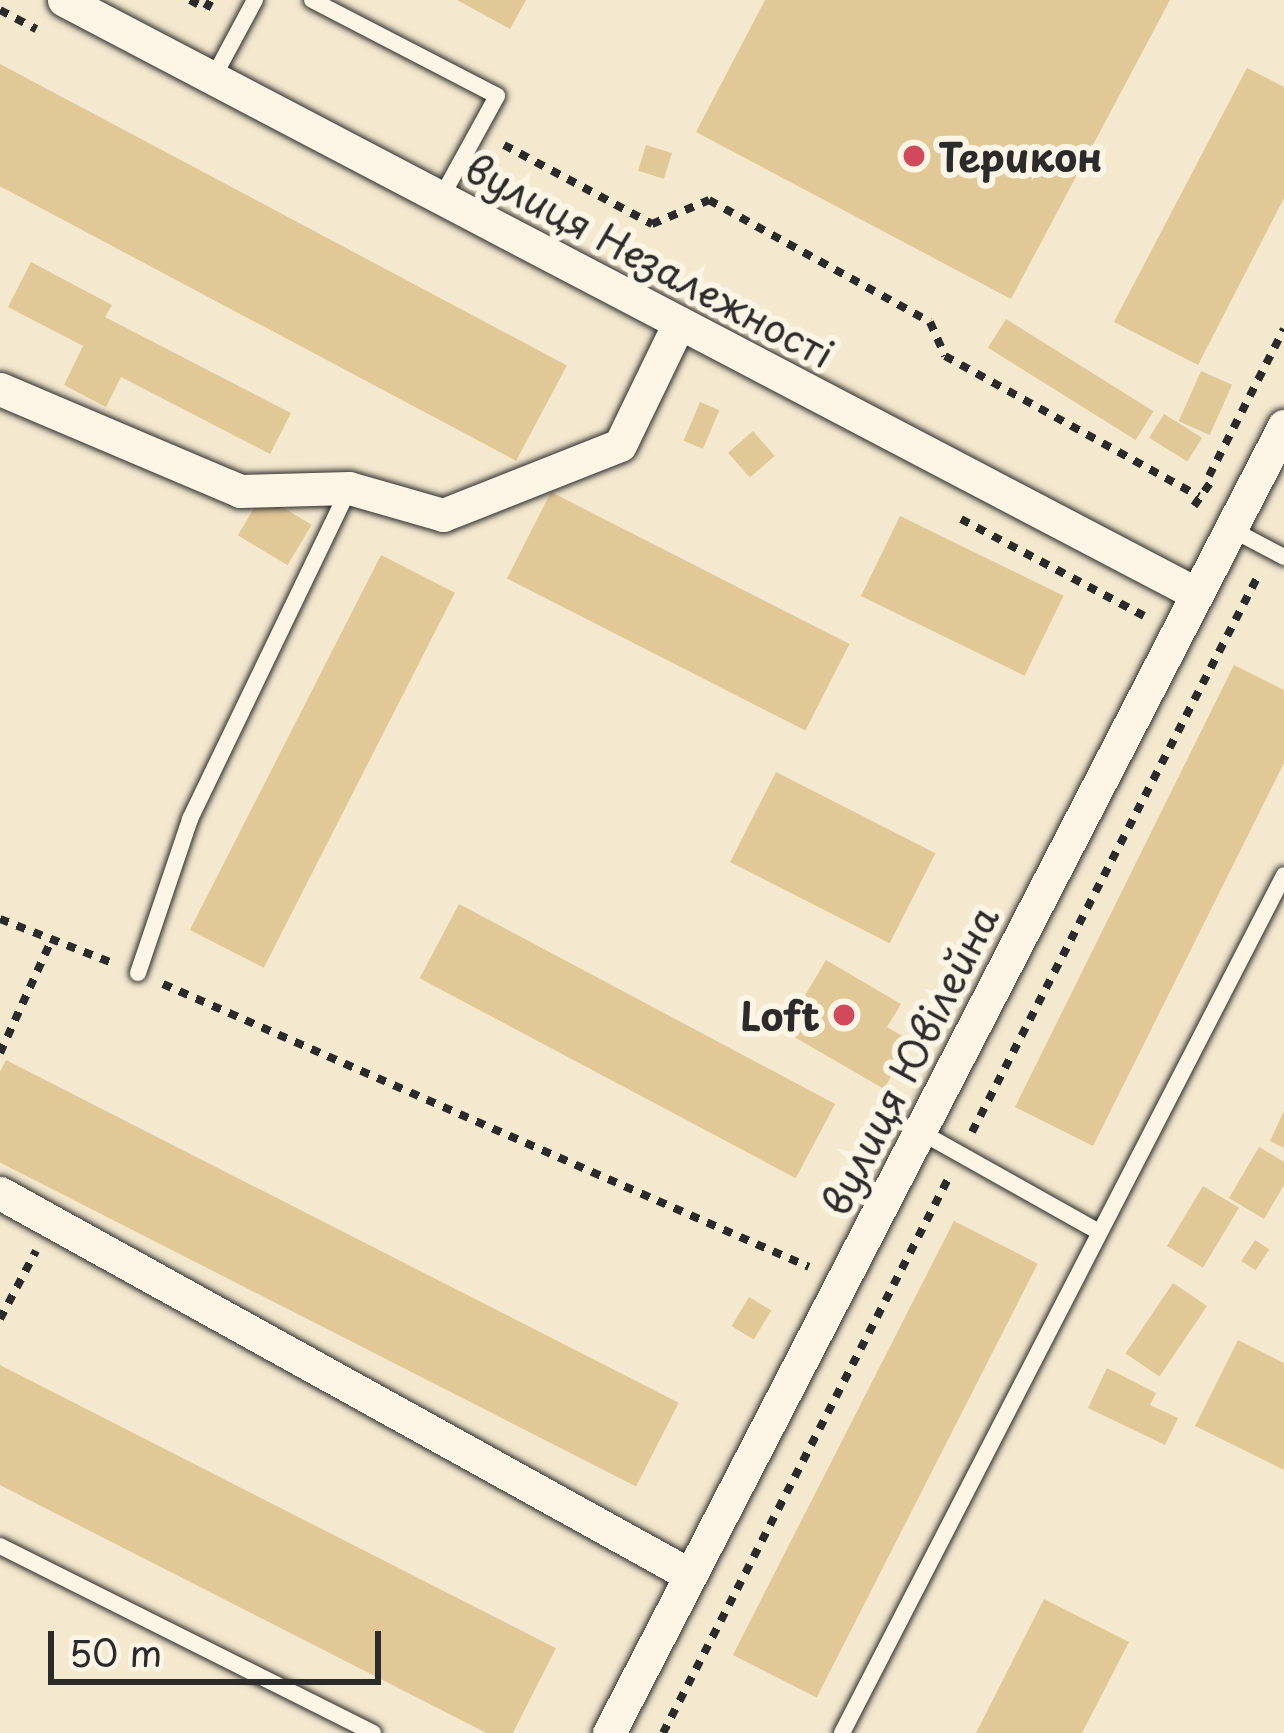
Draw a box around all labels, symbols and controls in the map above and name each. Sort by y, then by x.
place label: Терикон [938,133,1102,179]
street label: вулиця Незалежності [458,143,842,377]
marker: Терикон [901,143,927,169]
street label: вулиця Ювілейна [811,898,1007,1222]
place label: Loft [740,992,820,1038]
marker: Loft [831,1002,857,1028]
scale bar [54,1607,387,1681]
text: 50 m [69,1625,162,1679]

